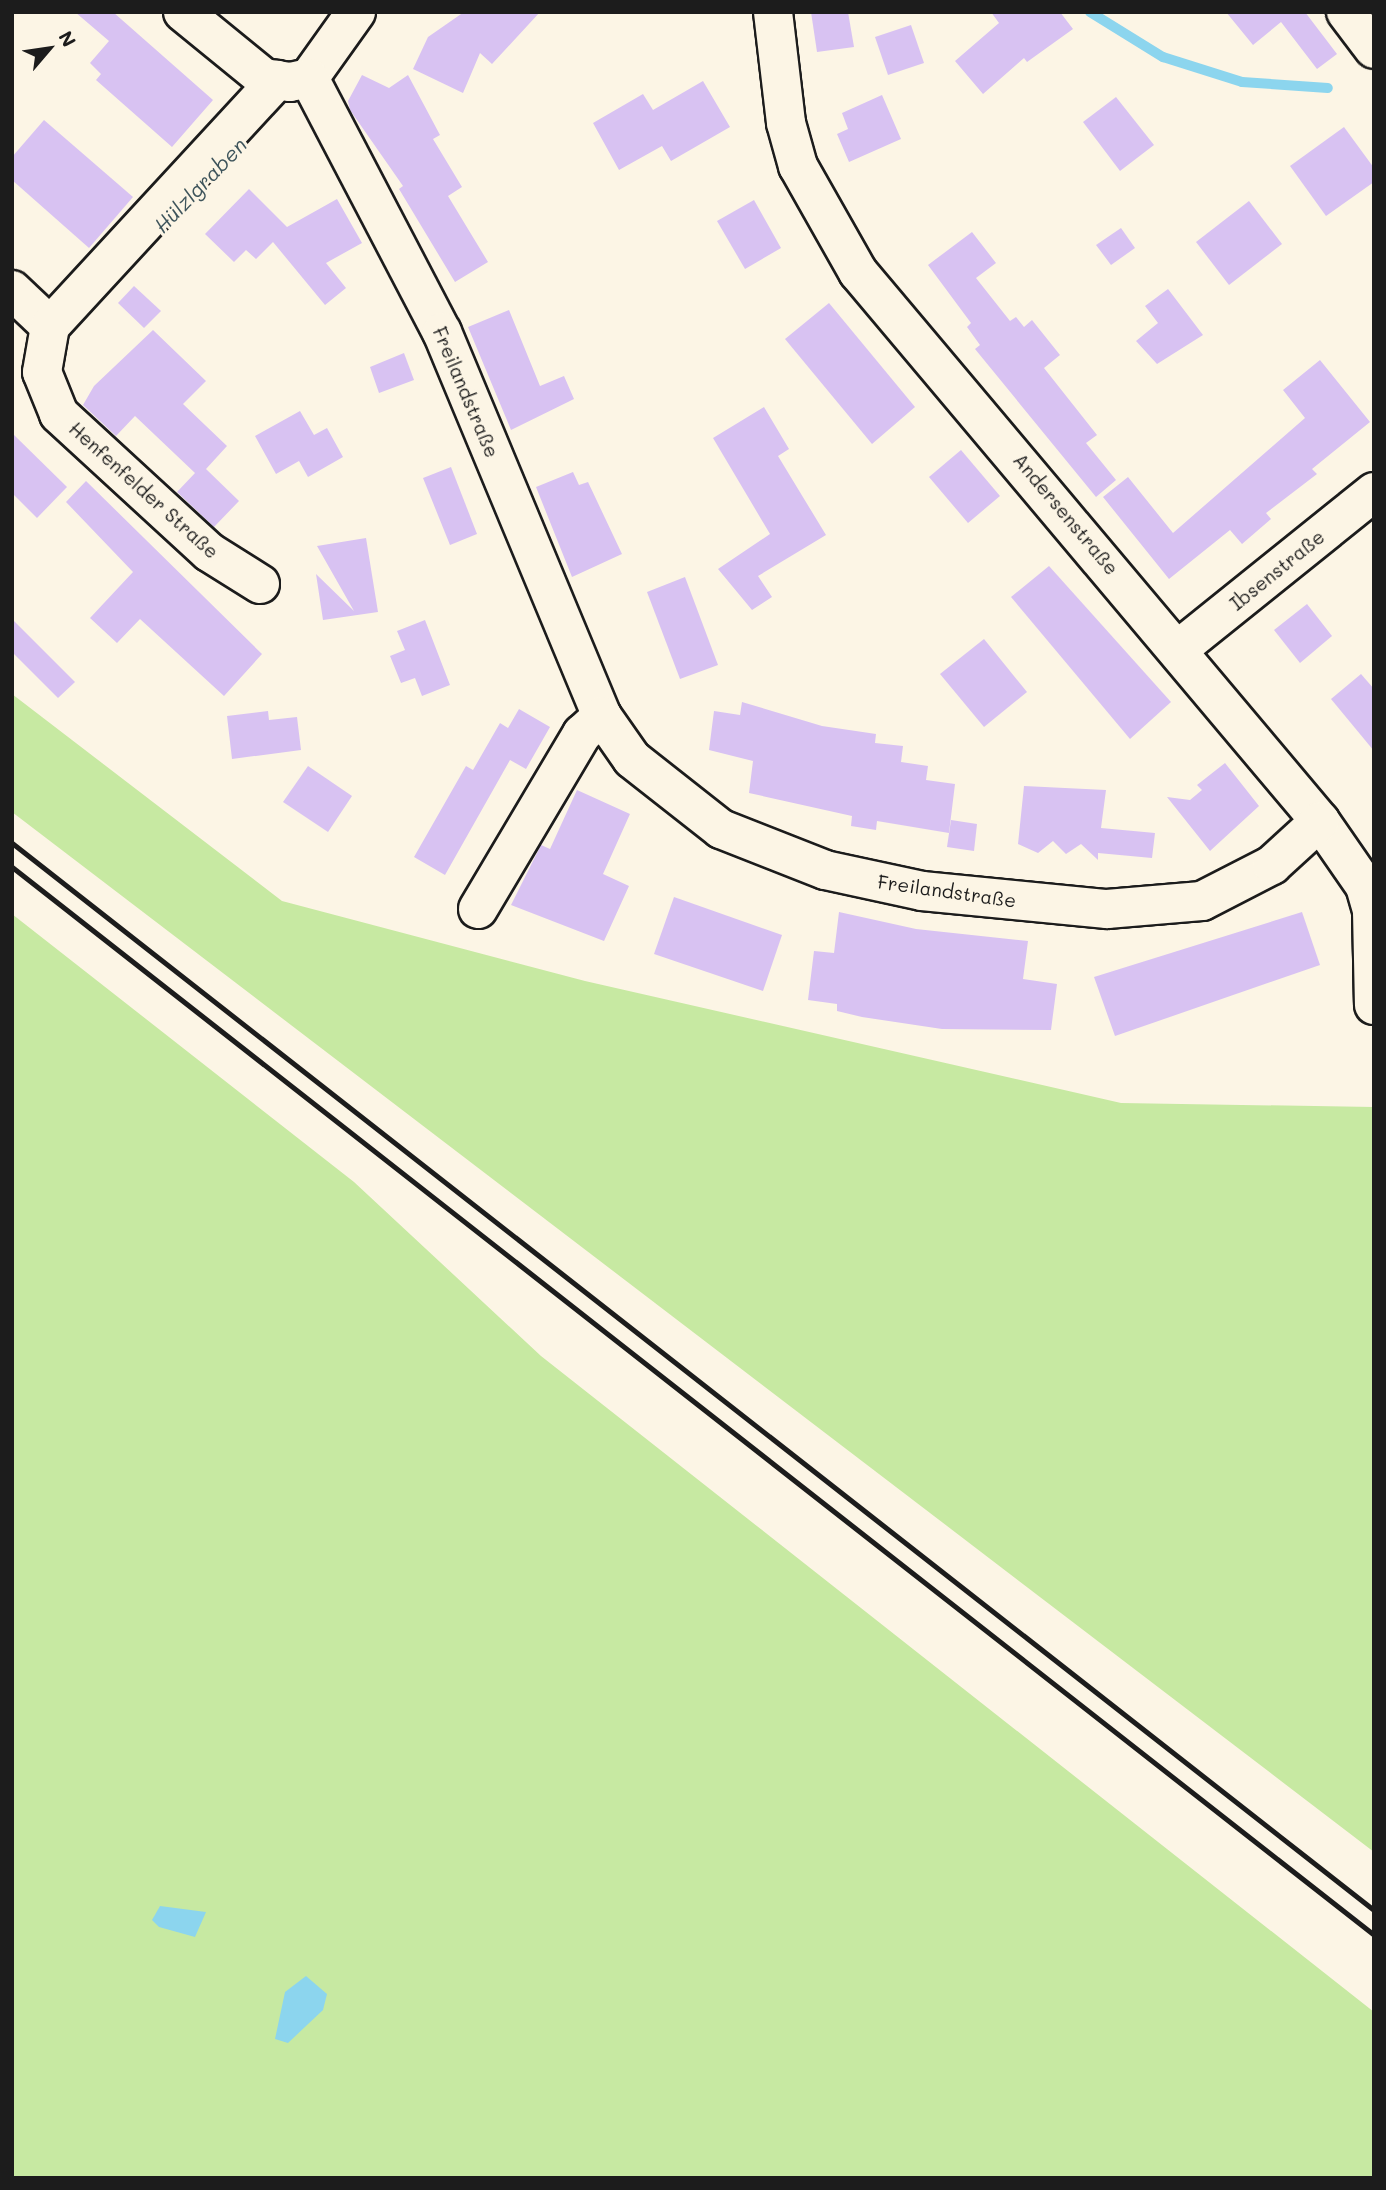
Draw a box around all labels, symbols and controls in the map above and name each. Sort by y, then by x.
north arrow [14,14,84,84]
text: N [53,26,82,51]
water label: Hülzlgraben [148,132,252,238]
street label: Freilandstraße [428,323,504,461]
street label: Henfenfelder Straße [65,417,223,563]
street label: Andersenstraße [1009,449,1123,579]
street label: Ibsenstraße [1225,525,1329,615]
street label: Freilandstraße [876,870,1018,912]

